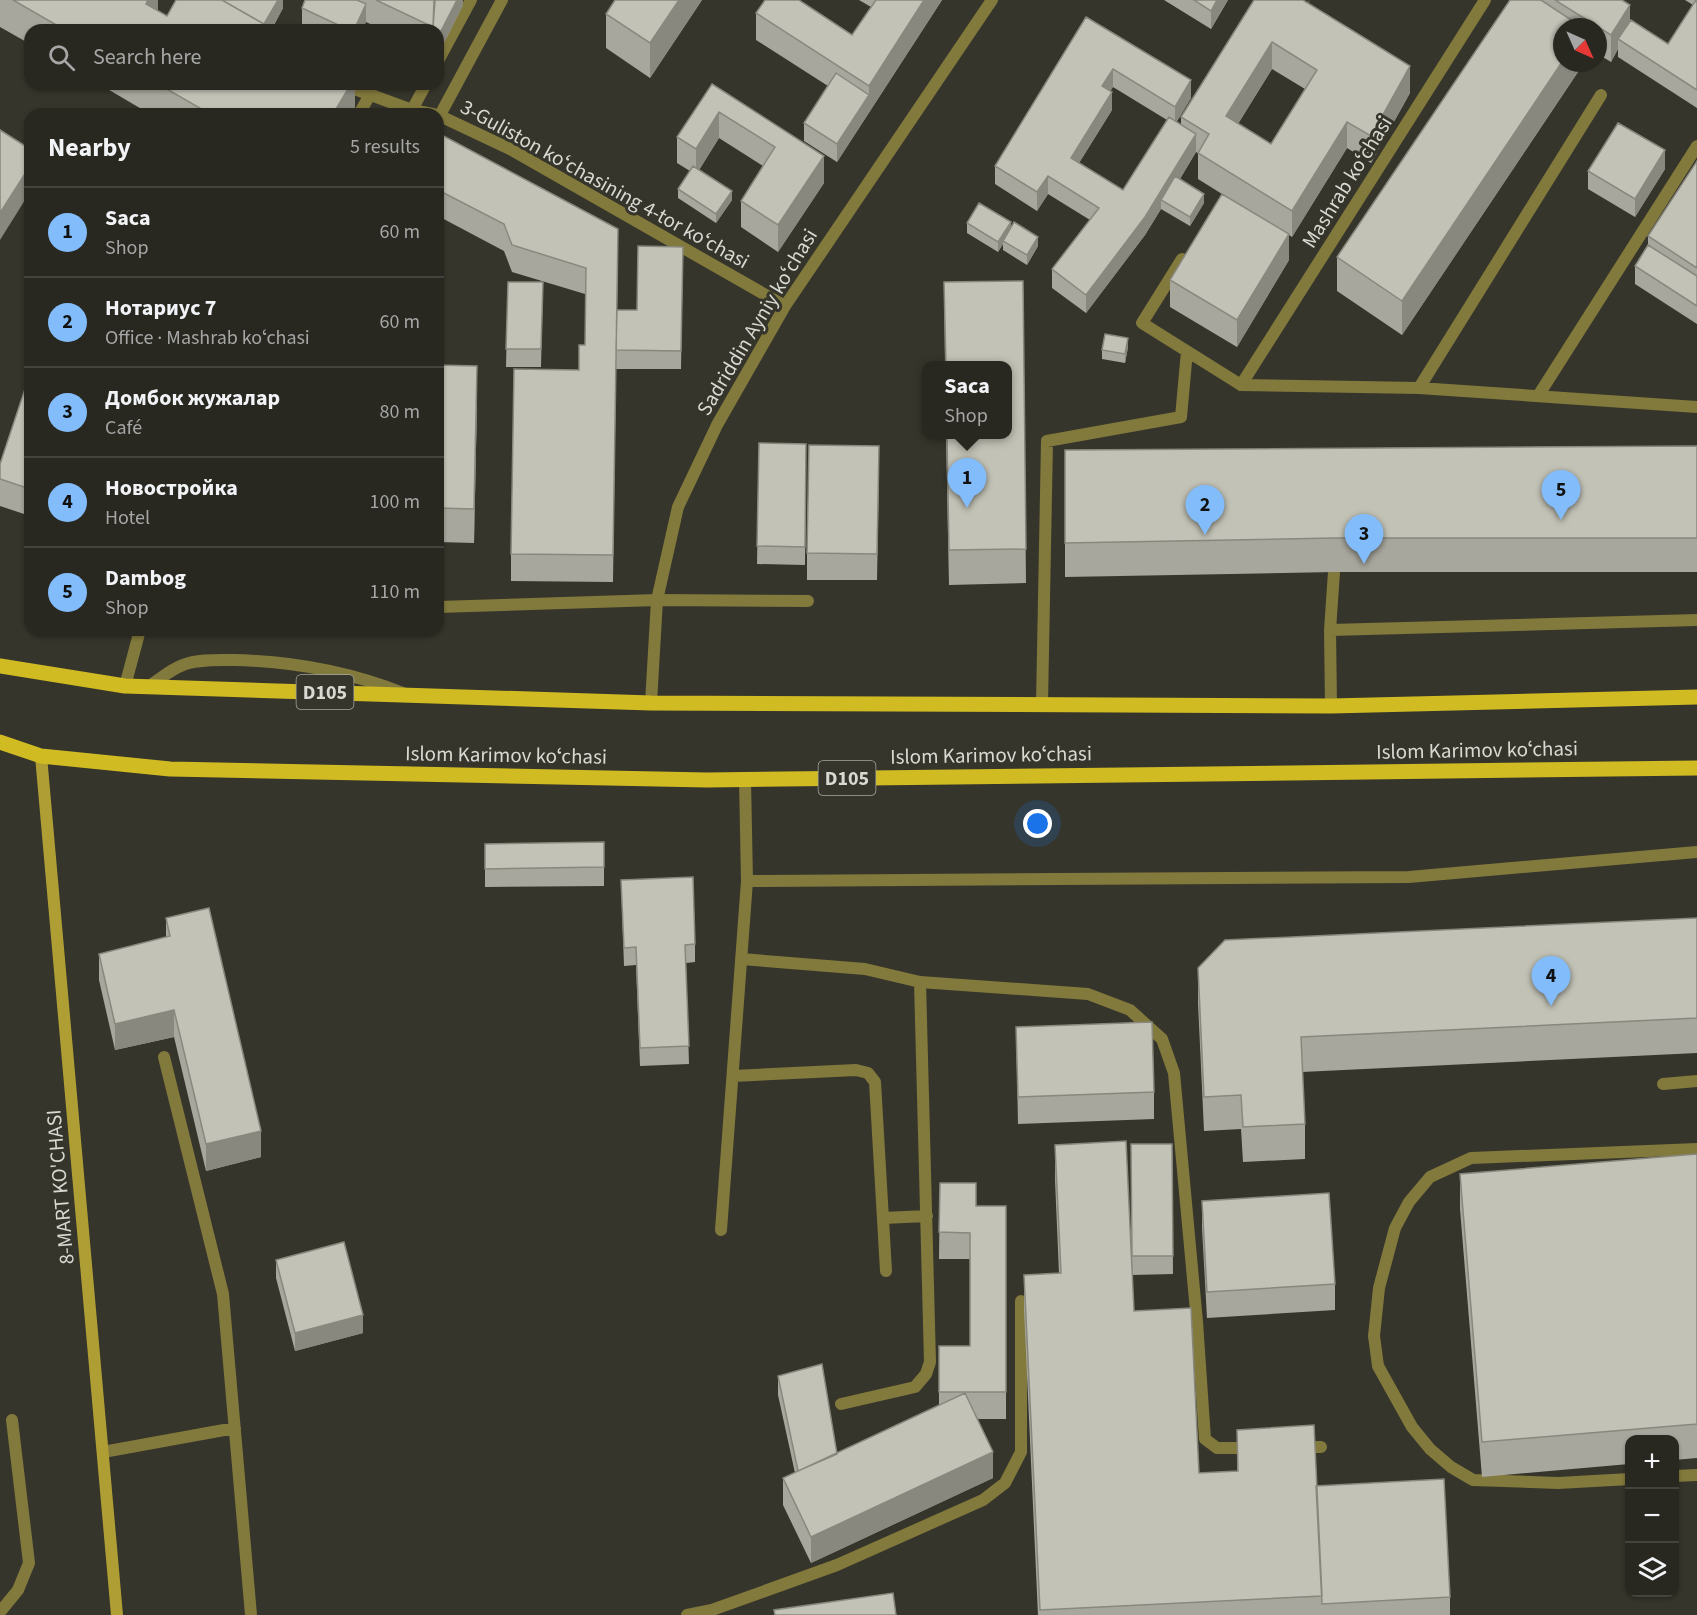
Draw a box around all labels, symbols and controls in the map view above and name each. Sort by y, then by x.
north arrow [1553,18,1607,72]
search box [24,24,444,90]
icon: search [45,41,78,74]
text: Search here [93,41,201,73]
street label: 3-Guliston koʻchasining 4-tor koʻchasi [455,92,755,276]
street label: Mashrab koʻchasi [1294,110,1400,254]
text: Nearby [48,129,131,166]
text: 5 results [350,133,420,161]
text: Saca [105,202,151,234]
text: 1 [62,218,73,246]
text: 60 m [380,218,420,246]
street label: Sadriddin Ayniy koʻchasi [689,223,825,421]
text: Shop [105,234,149,262]
text: Нотариус 7 [105,292,216,324]
text: 2 [62,308,73,336]
text: 60 m [380,308,420,336]
text: Office · Mashrab koʻchasi [105,324,310,352]
popup [922,361,1012,439]
text: Saca [944,370,990,402]
text: Домбок жужалар [105,382,280,414]
text: 3 [62,398,73,426]
text: 80 m [380,398,420,426]
text: Shop [944,402,988,430]
text: Café [105,414,142,442]
pin: 1 [948,458,986,508]
pin: 5 [1542,470,1580,520]
text: Новостройка [105,472,238,504]
pin: 2 [1186,486,1224,535]
text: 4 [62,488,73,516]
text: 100 m [370,488,420,516]
text: Hotel [105,504,150,532]
pin: 3 [1344,514,1384,564]
text: Dambog [105,562,186,594]
text: 5 [62,578,73,606]
text: 110 m [370,578,420,606]
text: Shop [105,594,149,622]
road number: D105 [296,675,354,709]
street label: Islom Karimov koʻchasi [1376,733,1578,767]
street label: Islom Karimov koʻchasi [405,738,607,772]
street label: Islom Karimov koʻchasi [890,738,1092,772]
road number: D105 [818,761,876,795]
your location [1023,809,1052,838]
pin: 4 [1532,956,1570,1006]
street label: 8-MART KO'CHASI [38,1108,82,1266]
map controls [1625,1435,1679,1597]
button: + [1625,1435,1679,1489]
button: − [1625,1489,1679,1543]
button: layers [1625,1543,1679,1597]

